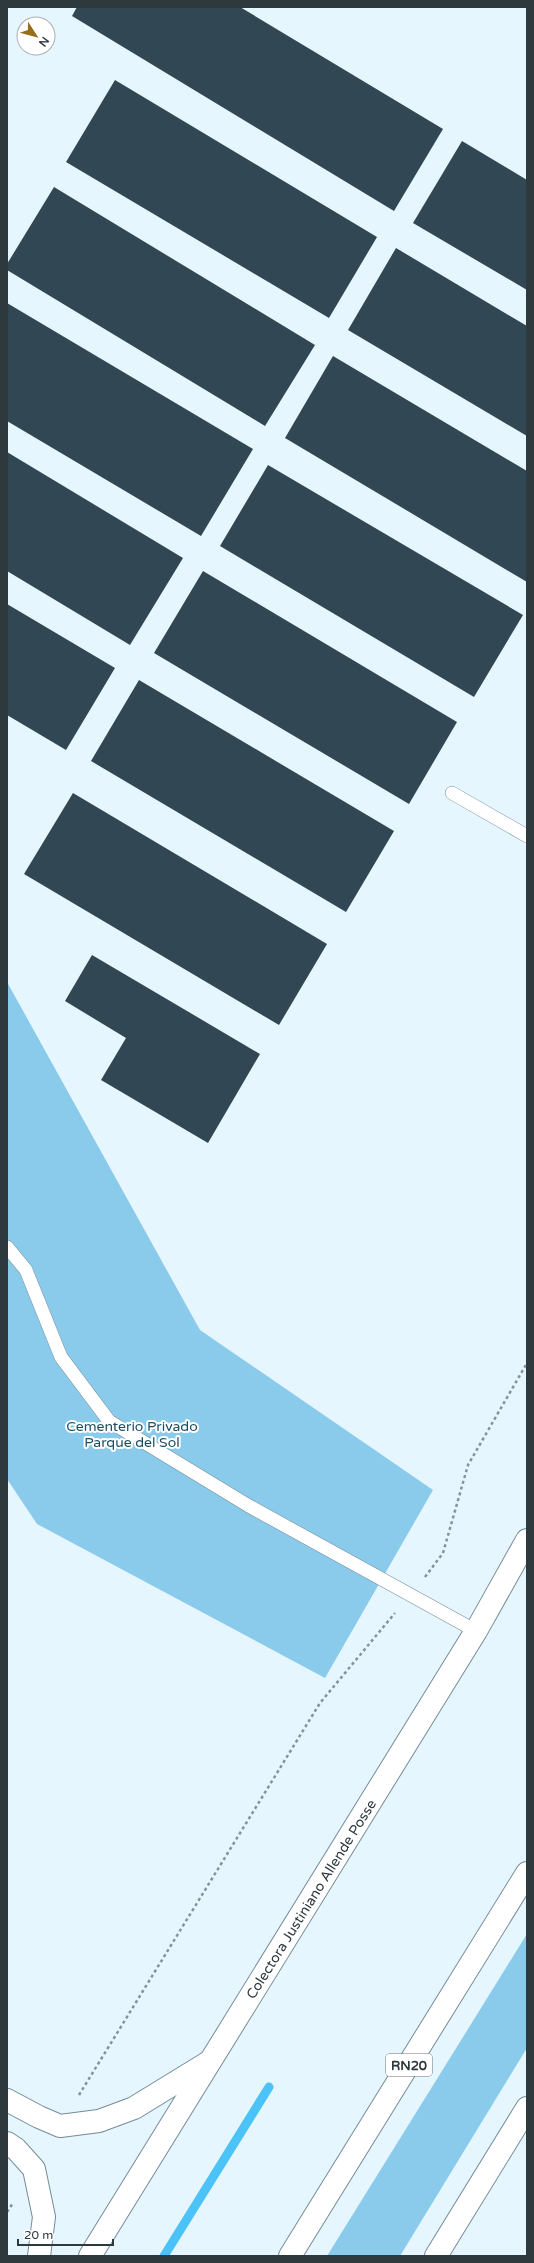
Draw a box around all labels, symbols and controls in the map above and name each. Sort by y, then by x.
north arrow [16,16,56,56]
text: N [36,34,52,49]
park label: Cementerio Privado Parque del Sol [66,1418,198,1451]
street label: Colectora Justiniano Allende Posse [243,1796,380,2002]
road number: RN20 [386,2054,432,2076]
scale bar [18,2221,113,2247]
text: 20 m [24,2228,53,2242]

